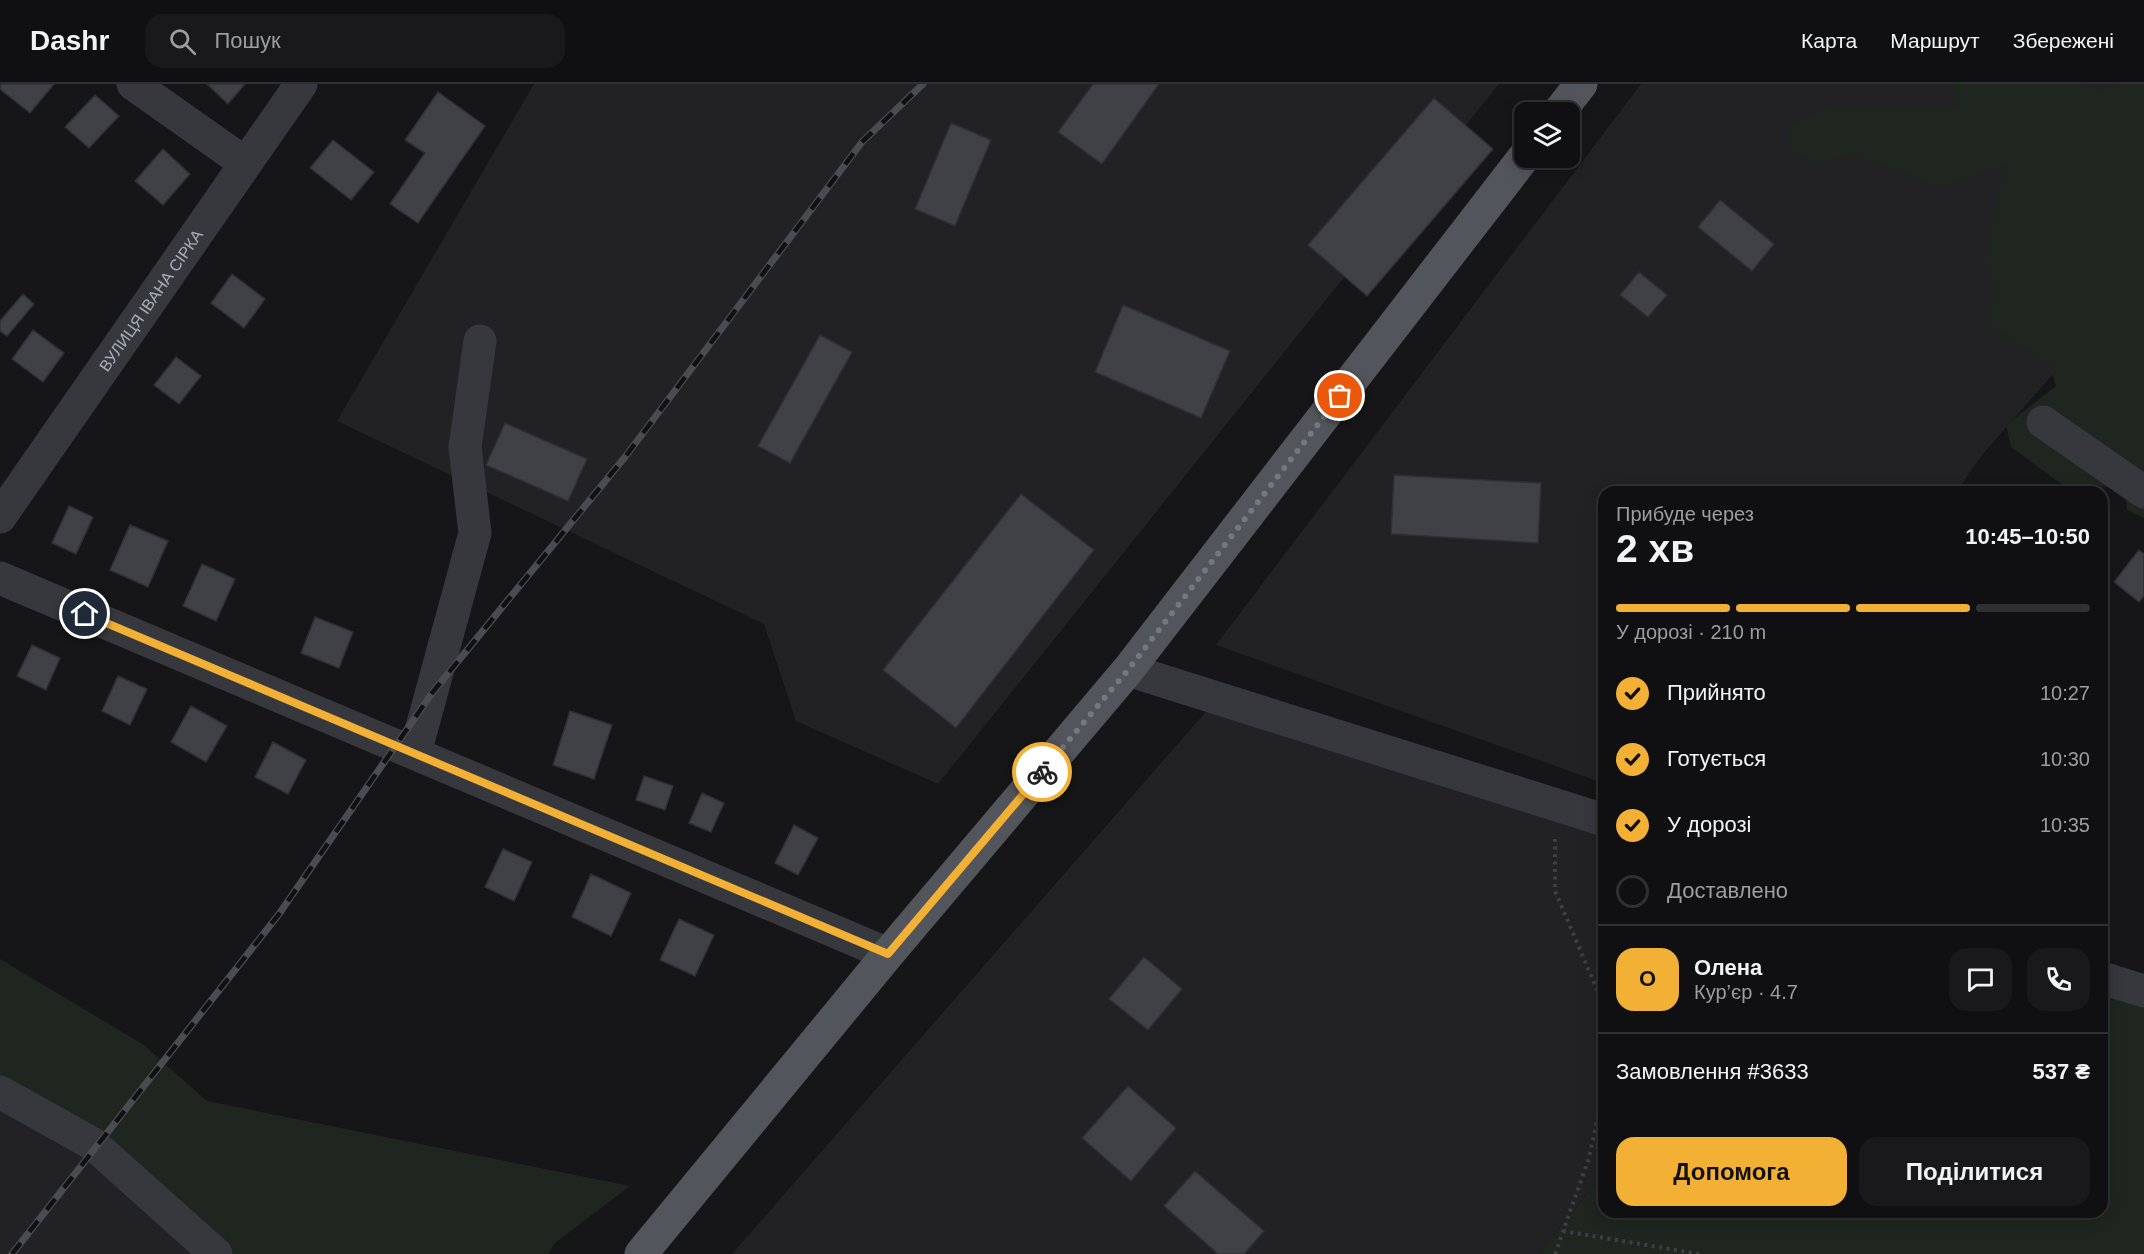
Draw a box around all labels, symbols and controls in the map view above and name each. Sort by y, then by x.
search box [145,14,565,68]
text: Dashr [30,25,109,56]
icon: search [166,25,199,58]
text: Пошук [214,28,281,53]
text: Карта [1801,29,1857,52]
text: Маршрут [1890,29,1980,52]
text: Збережені [2013,29,2114,52]
map controls [1514,102,1580,168]
button: layers [1514,102,1580,168]
street label: ВУЛИЦЯ ІВАНА СІРКА [96,226,206,374]
pin [1314,370,1365,421]
icon: bag [1323,379,1356,412]
text: Прибуде через [1616,503,1754,525]
text: 10:45–10:50 [1965,524,2090,549]
text: 2 хв [1616,527,1694,570]
pin [59,588,110,639]
icon: home [68,597,101,630]
text: У дорозі · 210 m [1616,621,1766,643]
icon: check [1616,677,1649,710]
text: Прийнято [1667,680,1766,705]
text: 10:27 [2040,682,2090,704]
courier [1012,742,1072,802]
icon: check [1616,743,1649,776]
text: Готується [1667,746,1766,771]
text: 10:30 [2040,748,2090,770]
icon: bike [1026,756,1059,789]
icon: check [1616,809,1649,842]
text: У дорозі [1667,812,1751,837]
text: 10:35 [2040,814,2090,836]
text: Доставлено [1667,878,1788,903]
button: chat [1949,948,2012,1011]
button: phone [2027,948,2090,1011]
text: Олена [1694,955,1762,980]
text: О [1639,966,1656,991]
text: Кур’єр · 4.7 [1694,981,1798,1003]
text: Замовлення #3633 [1616,1059,1809,1084]
text: 537 ₴ [2033,1059,2090,1084]
button: Допомога [1616,1137,1847,1206]
button: Поділитися [1859,1137,2090,1206]

